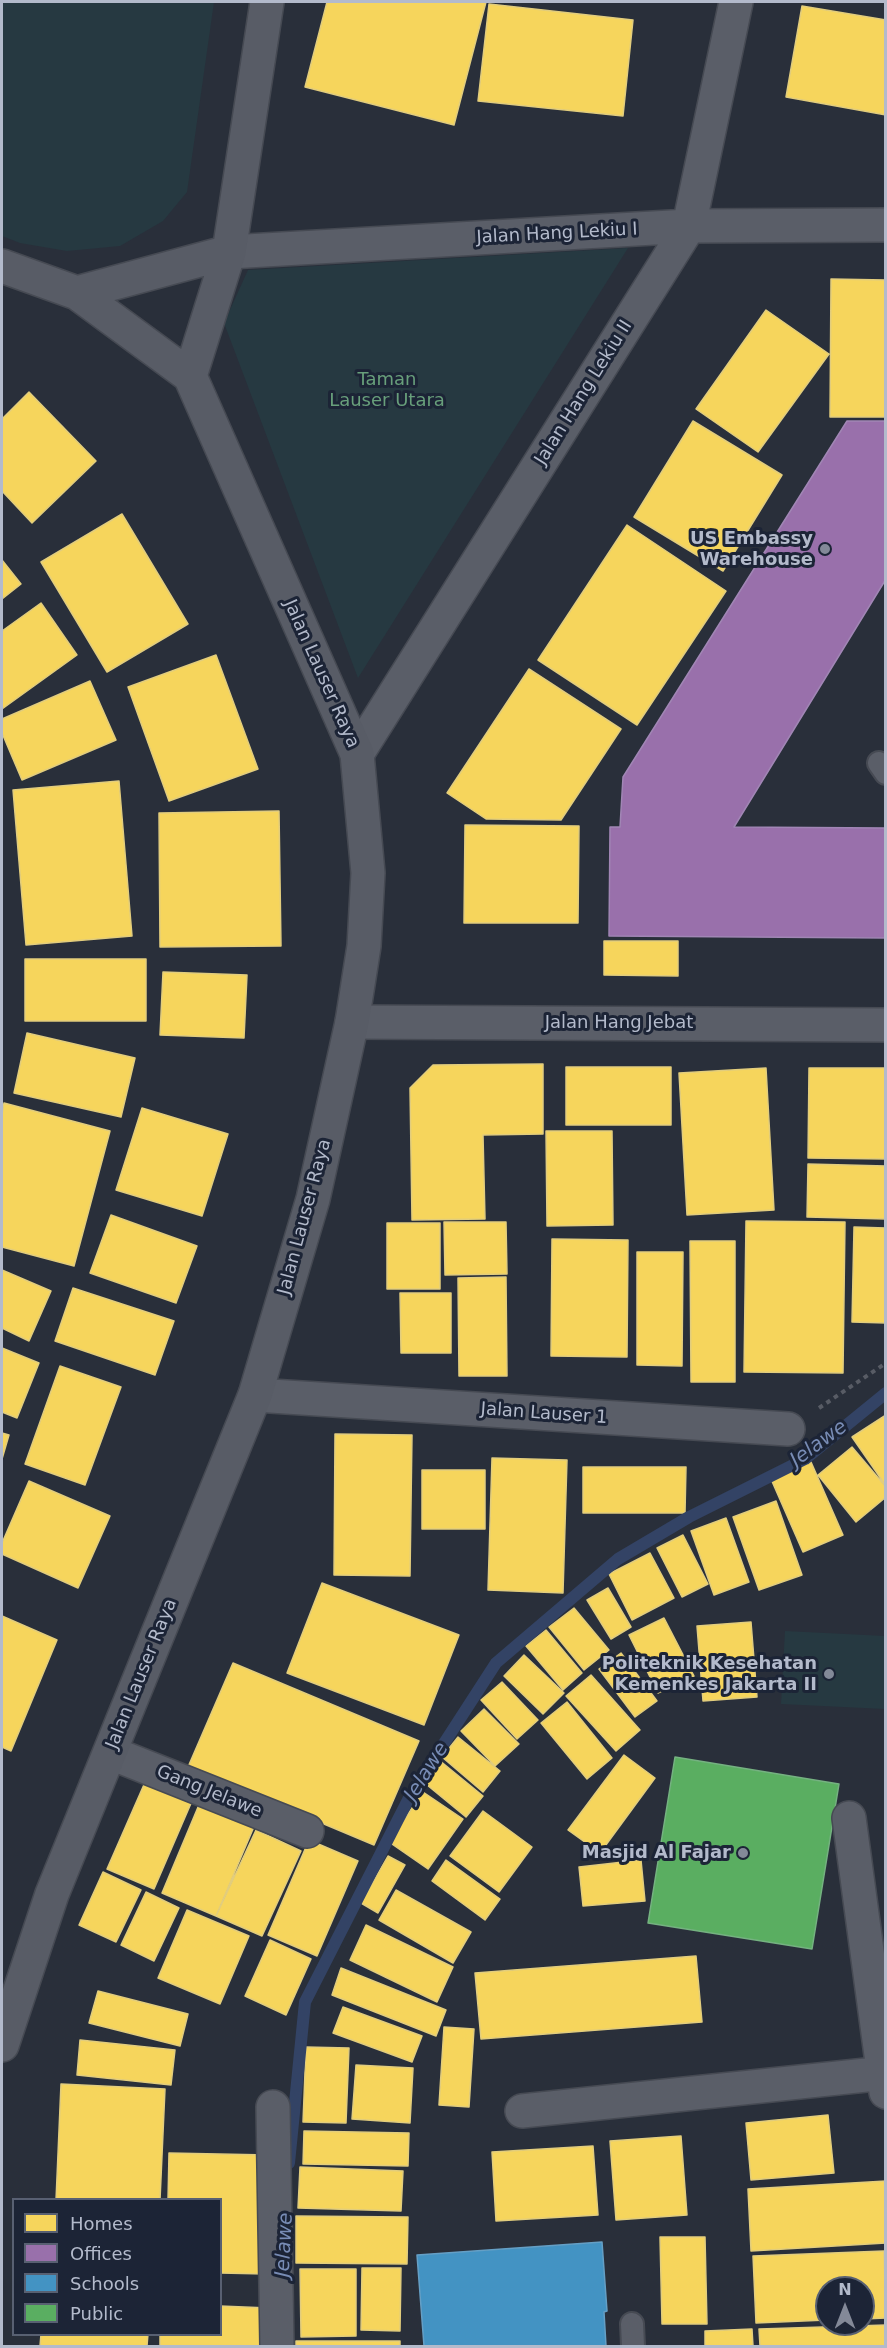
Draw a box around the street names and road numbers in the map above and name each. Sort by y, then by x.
street label: Jalan Hang Lekiu I [476,219,638,249]
street label: Jalan Hang Lekiu II [531,317,637,469]
street label: Jalan Lauser Raya [279,596,363,752]
street label: Jalan Hang Jebat [545,1012,693,1034]
street label: Jalan Lauser Raya [274,1137,336,1297]
street label: Jalan Lauser 1 [480,1399,608,1429]
street label: Jalan Lauser Raya [102,1596,182,1752]
street label: Gang Jelawe [153,1761,265,1823]

